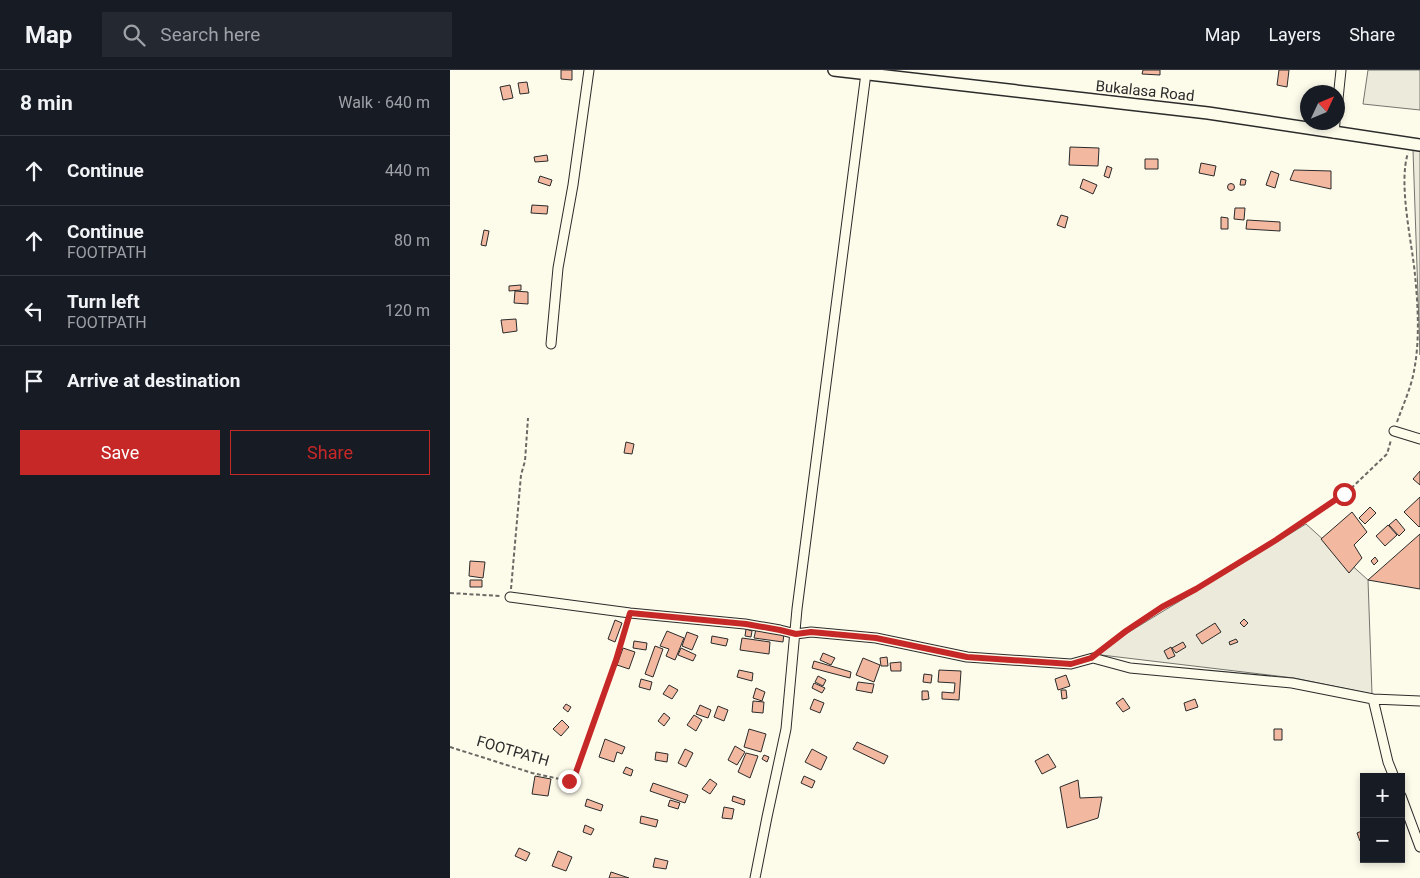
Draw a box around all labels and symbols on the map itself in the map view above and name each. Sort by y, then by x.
street label: Bukalasa Road [1095,77,1195,105]
north arrow [1300,85,1345,130]
route start [1333,483,1356,506]
street label: FOOTPATH [475,732,551,770]
route end [558,770,581,793]

